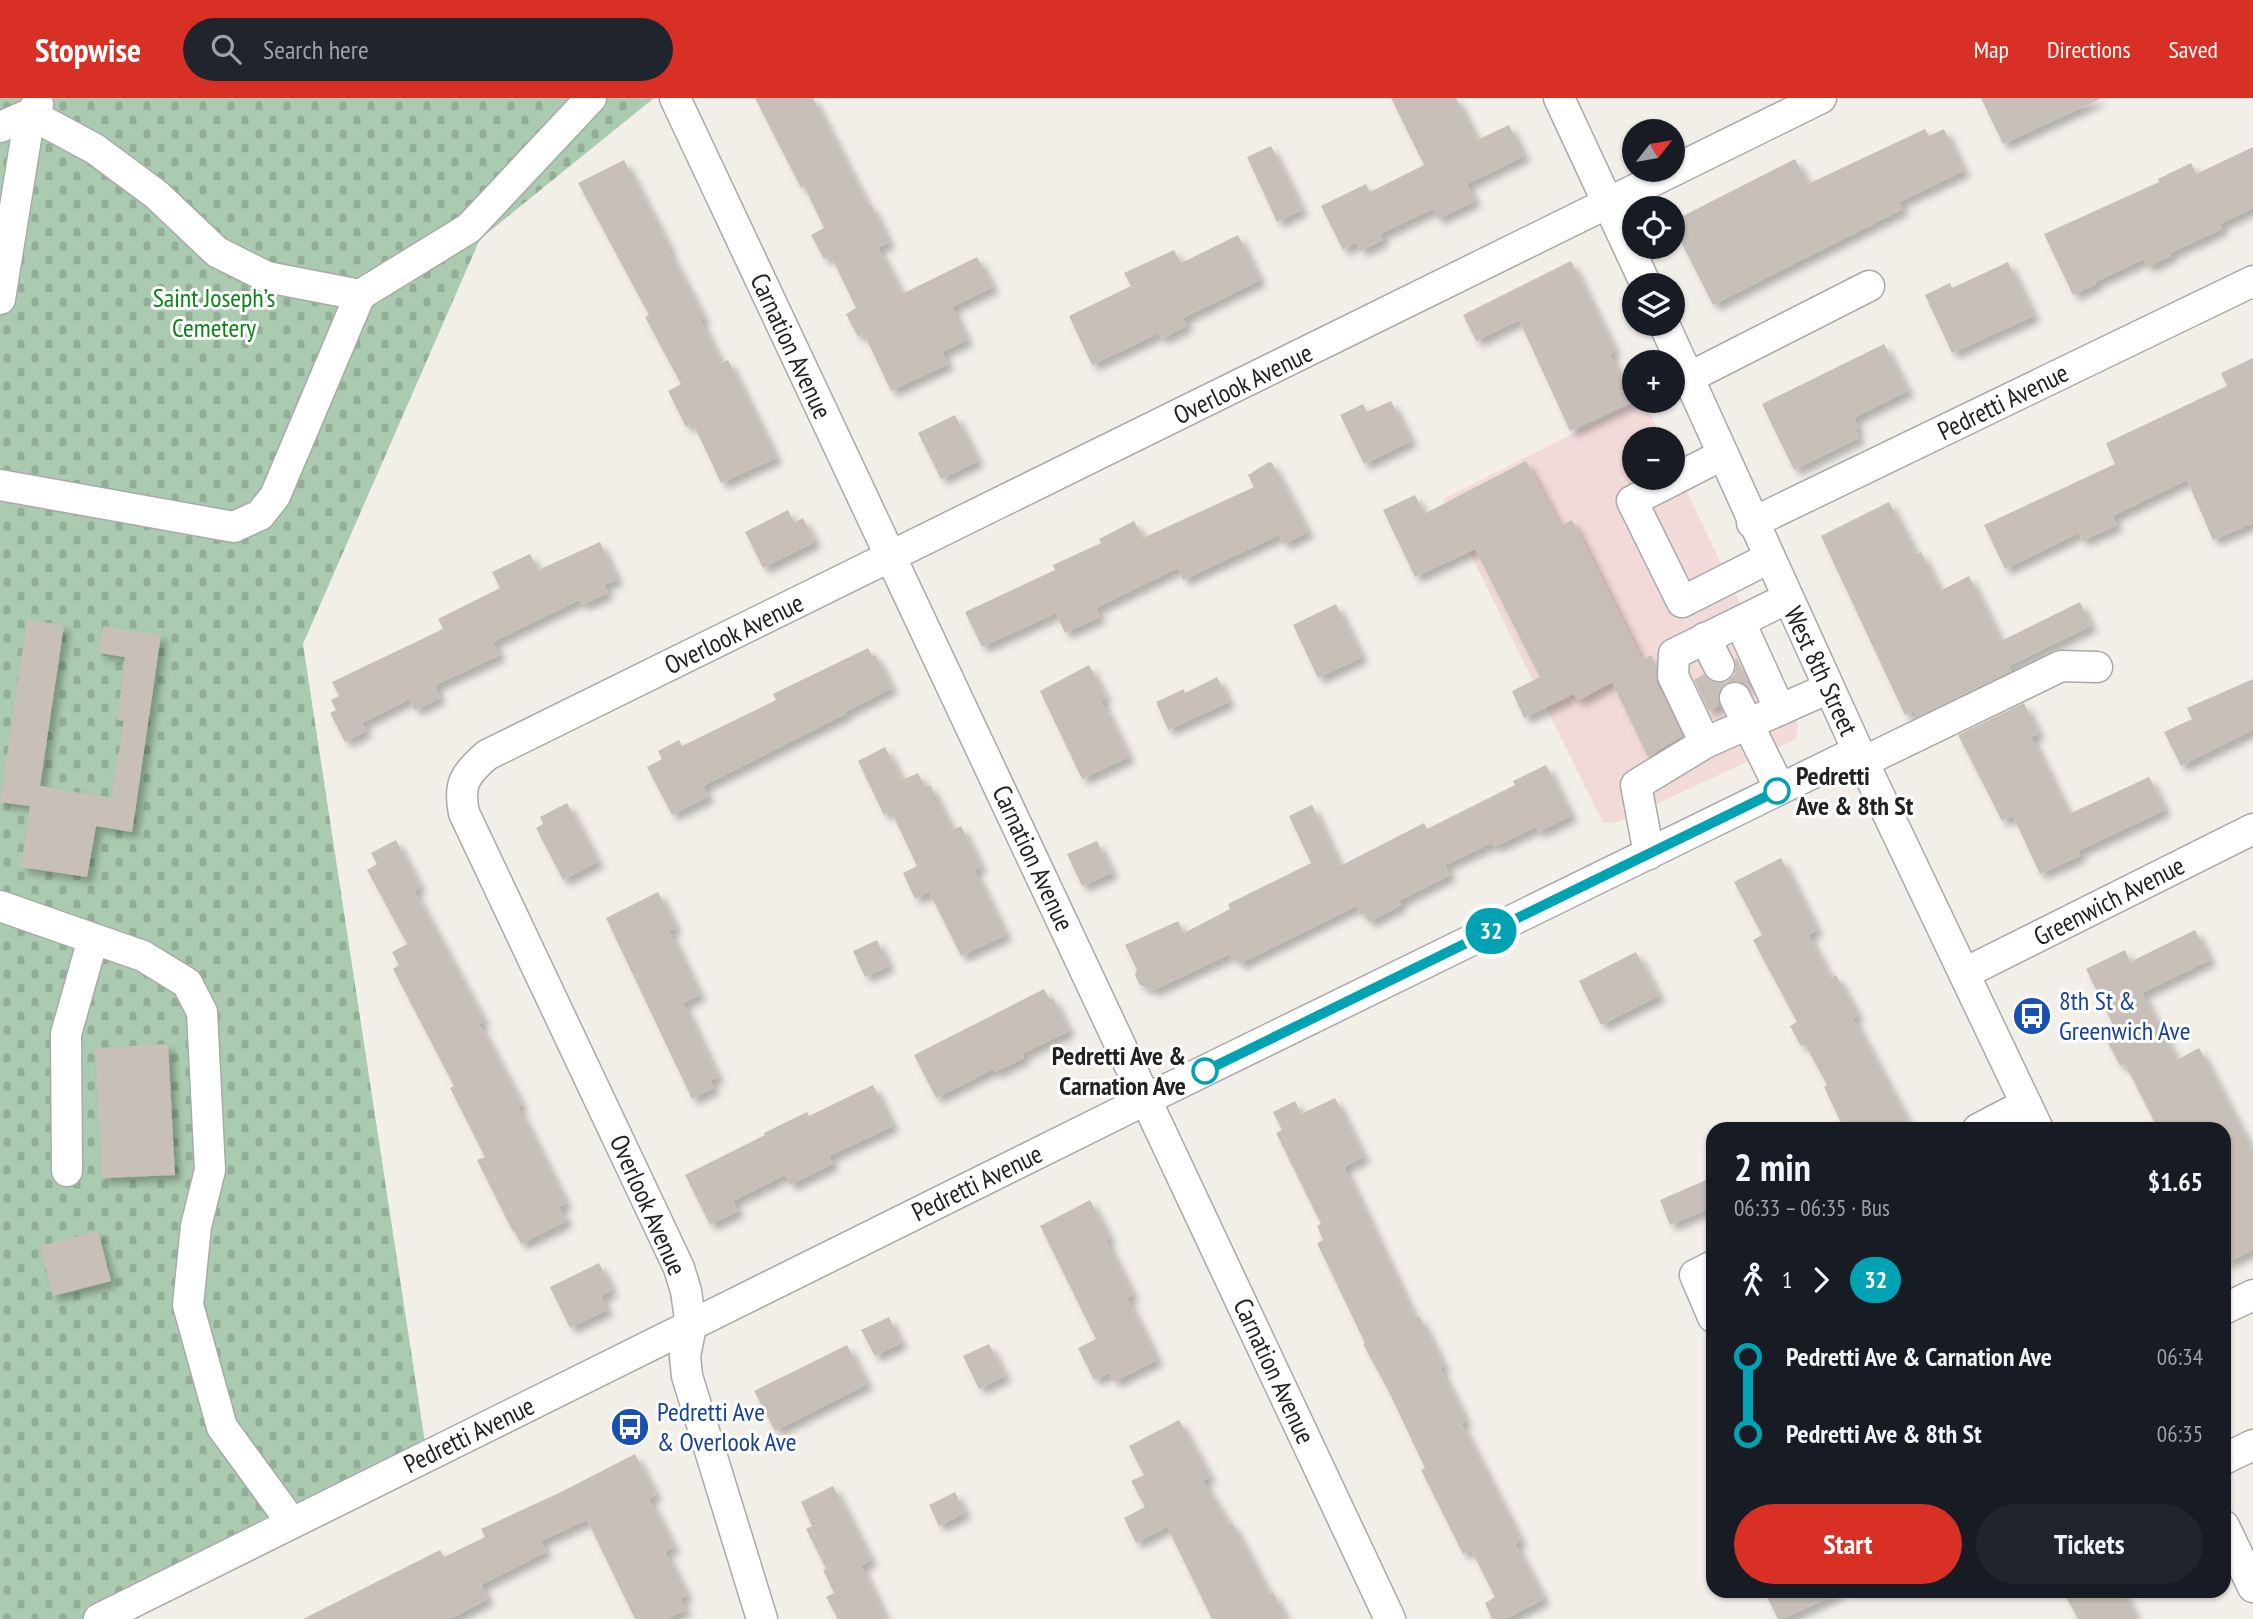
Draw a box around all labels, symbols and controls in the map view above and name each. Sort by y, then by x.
search box [183,18,673,81]
text: Stopwise [35,28,141,71]
icon: search [207,30,245,68]
text: Search here [263,33,369,66]
text: Map [1974,34,2009,65]
text: Directions [2047,34,2131,65]
text: Saved [2169,34,2218,65]
north arrow [1622,119,1685,182]
map controls [1622,119,1685,490]
button: locate [1622,196,1685,259]
street label: Carnation Avenue [743,268,840,424]
button: layers [1622,273,1685,336]
park label: Saint Joseph’s Cemetery [153,281,275,344]
street label: Overlook Avenue [1168,336,1318,431]
button: + [1622,350,1685,413]
street label: Pedretti Avenue [1932,356,2074,447]
button: − [1622,427,1685,490]
street label: Overlook Avenue [659,586,809,681]
street label: West 8th Street [1777,601,1866,740]
place label: Pedretti Ave & 8th St [1795,759,1914,822]
marker: Pedretti Ave & 8th St [1764,778,1790,804]
street label: Carnation Avenue [985,780,1082,936]
street label: Greenwich Avenue [2028,848,2190,953]
line badge: 32 [1460,908,1522,954]
text: 32 [1480,915,1502,946]
place label: 8th St & Greenwich Ave [2059,984,2190,1047]
bus stop icon: 8th St & Greenwich Ave [2011,995,2053,1037]
place label: Pedretti Ave & Carnation Ave [1052,1039,1186,1102]
marker: Pedretti Ave & Carnation Ave [1192,1058,1218,1084]
street label: Overlook Avenue [603,1129,694,1280]
street label: Pedretti Avenue [906,1137,1048,1228]
text: 2 min [1734,1142,1811,1191]
text: $1.65 [2148,1165,2203,1198]
text: 06:33 – 06:35 · Bus [1734,1193,1890,1222]
icon: walk [1734,1261,1772,1299]
icon: forward [1802,1261,1840,1299]
text: 32 [1864,1264,1887,1295]
text: 1 [1782,1265,1792,1294]
street label: Carnation Avenue [1226,1293,1323,1449]
text: Pedretti Ave & Carnation Ave [1786,1340,2052,1373]
text: 06:34 [2157,1342,2203,1371]
street label: Pedretti Avenue [398,1389,540,1480]
place label: Pedretti Ave & Overlook Ave [657,1395,797,1458]
bus stop icon: Pedretti Ave & Overlook Ave [609,1406,651,1448]
text: Pedretti Ave & 8th St [1786,1417,1982,1450]
text: 06:35 [2157,1419,2203,1448]
button: Start [1734,1504,1962,1584]
button: Tickets [1976,1504,2203,1584]

